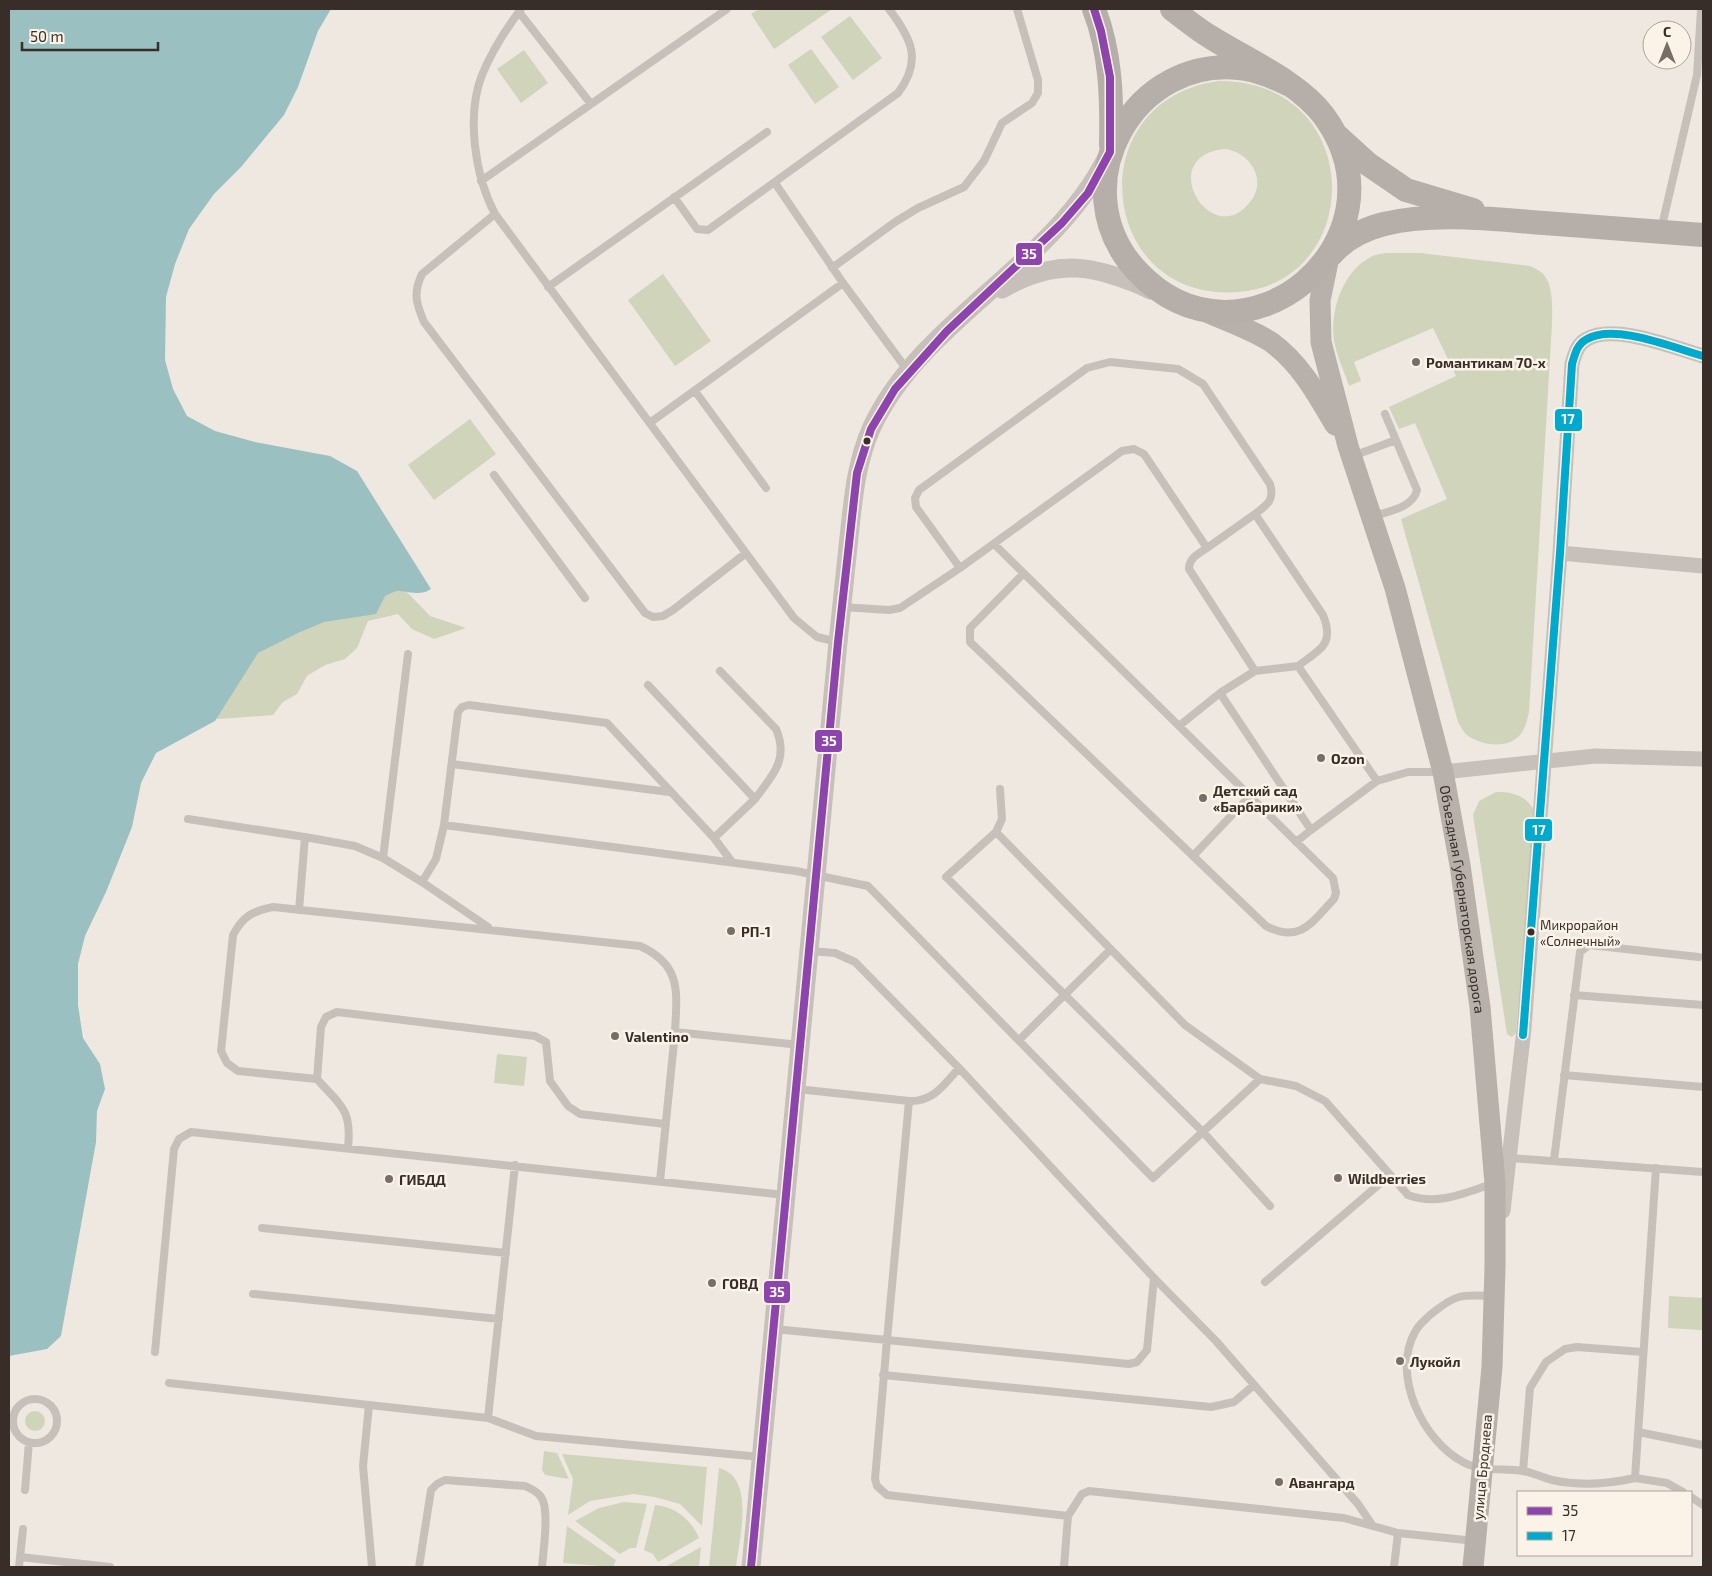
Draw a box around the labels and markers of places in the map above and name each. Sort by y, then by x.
place label: Романтикам 70-х [1426,354,1546,371]
marker: Романтикам 70-х [1410,356,1422,368]
unlabelled marker [862,436,872,446]
place label: Ozon [1331,750,1365,767]
marker: Ozon [1315,752,1327,764]
place label: Детский сад «Барбарики» [1213,782,1303,815]
marker: Детский сад «Барбарики» [1197,792,1209,804]
place label: Микрорайон «Солнечный» [1540,917,1621,949]
place label: РП-1 [741,923,771,940]
marker: РП-1 [725,925,737,937]
marker: Микрорайон «Солнечный» [1526,927,1536,937]
place label: Valentino [625,1028,689,1045]
marker: Valentino [609,1030,621,1042]
place label: Wildberries [1348,1170,1426,1187]
place label: ГИБДД [399,1171,447,1188]
marker: Wildberries [1332,1172,1344,1184]
marker: ГИБДД [383,1173,395,1185]
place label: ГОВД [722,1275,759,1292]
marker: ГОВД [706,1277,718,1289]
place label: Лукойл [1410,1353,1460,1370]
marker: Лукойл [1394,1355,1406,1367]
place label: Авангард [1289,1474,1355,1491]
marker: Авангард [1273,1476,1285,1488]

